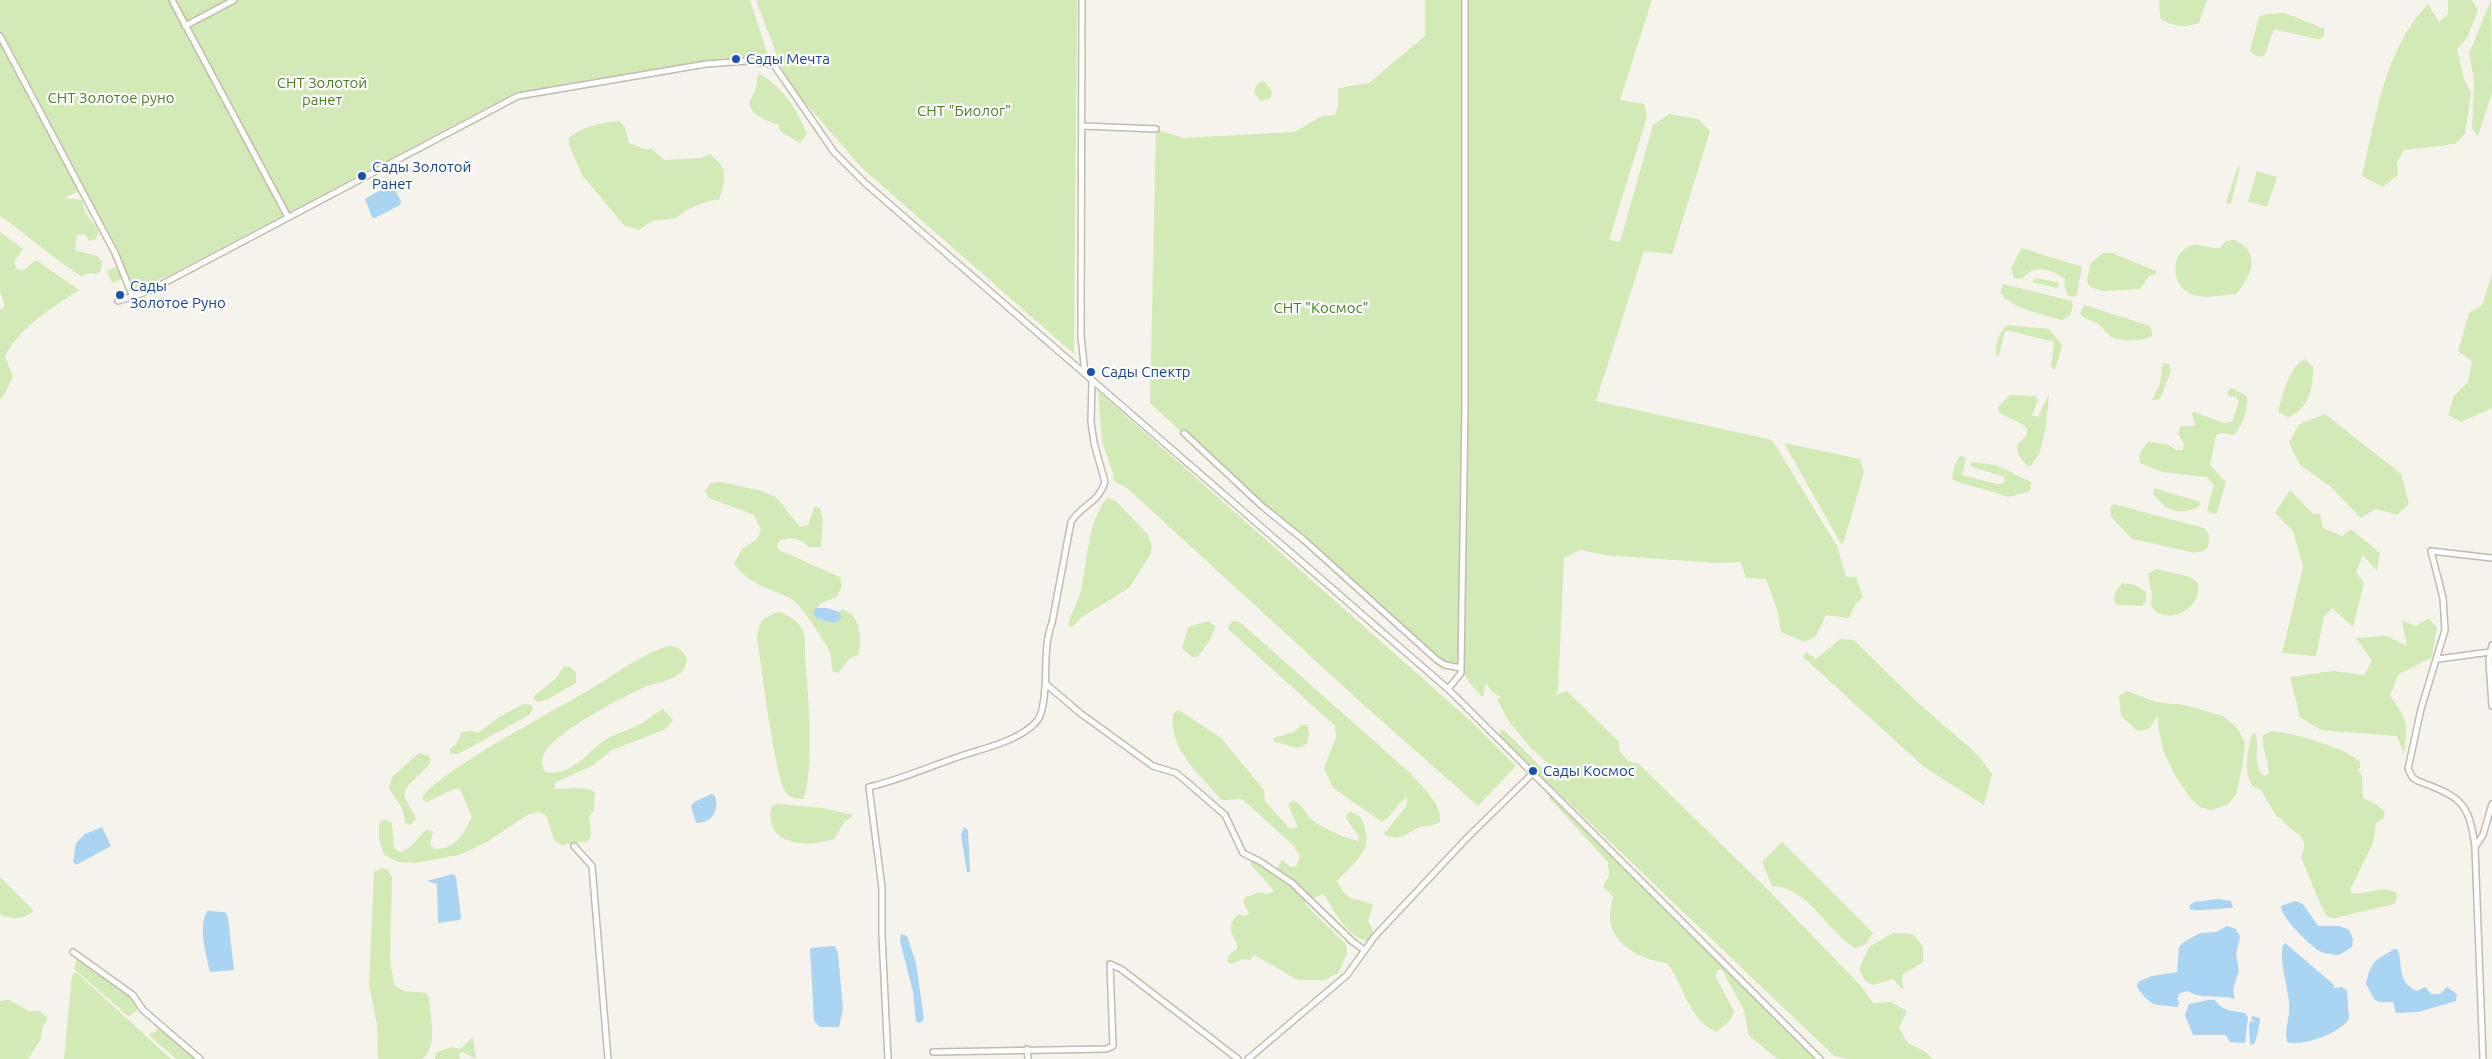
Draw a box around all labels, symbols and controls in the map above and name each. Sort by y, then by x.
place label: Сады Мечта [746,50,830,68]
marker: Сады Мечта [730,53,742,65]
park label: СНТ Золотой ранет [277,74,367,109]
park label: СНТ Золотое руно [48,89,174,107]
park label: СНТ "Биолог" [917,102,1011,120]
place label: Сады Золотой Ранет [372,158,471,193]
marker: Сады Золотой Ранет [356,170,368,182]
place label: Сады Золотое Руно [130,277,226,312]
marker: Сады Золотое Руно [114,289,126,301]
park label: СНТ "Космос" [1274,299,1368,317]
place label: Сады Спектр [1101,363,1191,381]
marker: Сады Спектр [1085,366,1097,378]
place label: Сады Космос [1543,762,1635,780]
marker: Сады Космос [1527,765,1539,777]

